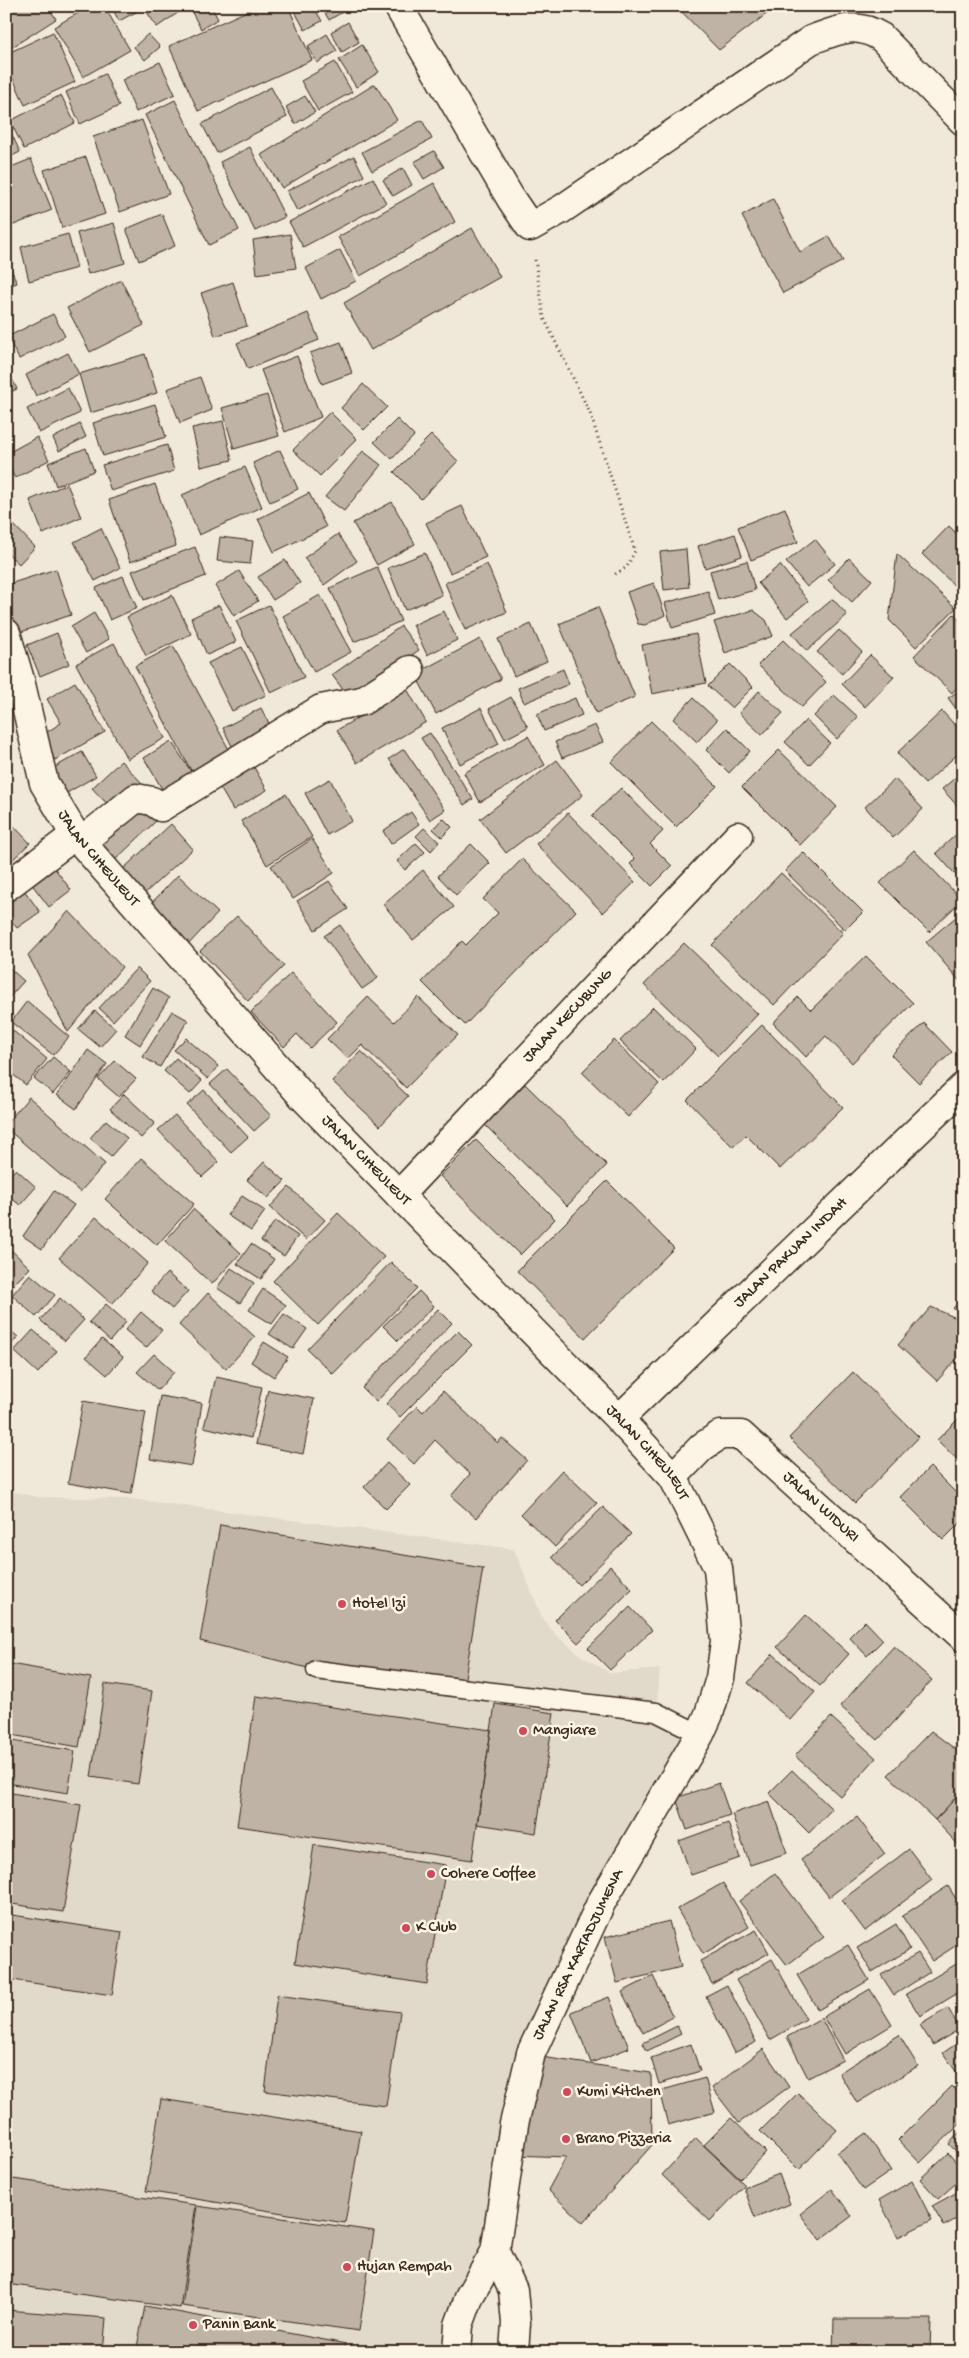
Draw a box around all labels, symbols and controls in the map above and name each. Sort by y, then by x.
street label: JALAN CIHEULEUT [53,807,143,912]
street label: JALAN KECUBUNG [519,965,617,1067]
street label: JALAN CIHEULEUT [317,1111,415,1211]
street label: JALAN PAKUAN INDAH [730,1193,852,1312]
street label: JALAN CIHEULEUT [601,1401,693,1504]
street label: JALAN WIDURI [778,1468,863,1547]
place label: Hotel Izi [352,1595,406,1614]
marker: Hotel Izi [336,1598,348,1610]
place label: Mangiare [533,1722,597,1741]
marker: Mangiare [517,1725,529,1737]
place label: Cohere Coffee [441,1865,537,1884]
street label: JALAN RSA KARTADJUMENA [529,1865,629,2044]
marker: Cohere Coffee [425,1868,437,1880]
place label: K Club [416,1919,457,1938]
marker: K Club [400,1922,412,1934]
place label: Kumi Kitchen [577,2083,661,2102]
marker: Kumi Kitchen [561,2086,573,2098]
place label: Brano Pizzeria [575,2130,672,2149]
marker: Brano Pizzeria [560,2133,572,2145]
place label: Hujan Rempah [357,2258,452,2277]
marker: Hujan Rempah [341,2261,353,2273]
place label: Panin Bank [202,2316,277,2335]
marker: Panin Bank [187,2319,199,2331]

